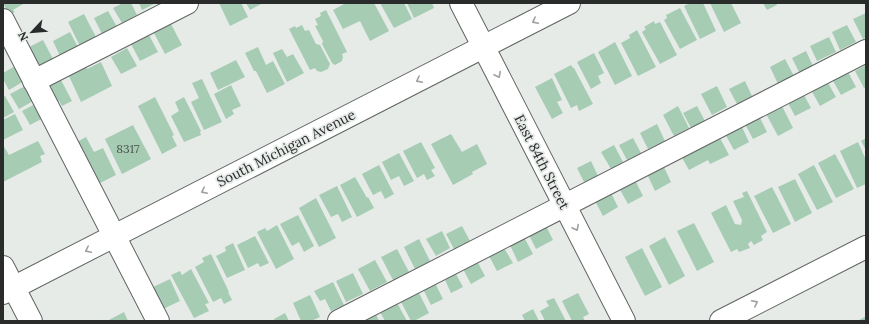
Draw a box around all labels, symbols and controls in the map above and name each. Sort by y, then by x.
north arrow [12,12,52,52]
one-way arrow [531,16,539,24]
text: N [15,29,31,43]
one-way arrow [493,71,501,78]
one-way arrow [416,75,423,83]
street label: South Michigan Avenue [214,105,359,191]
street label: East 84th Street [510,112,574,213]
house number: 8317 [116,141,140,156]
one-way arrow [200,186,208,193]
one-way arrow [571,224,579,231]
one-way arrow [85,245,92,253]
one-way arrow [751,300,759,308]

